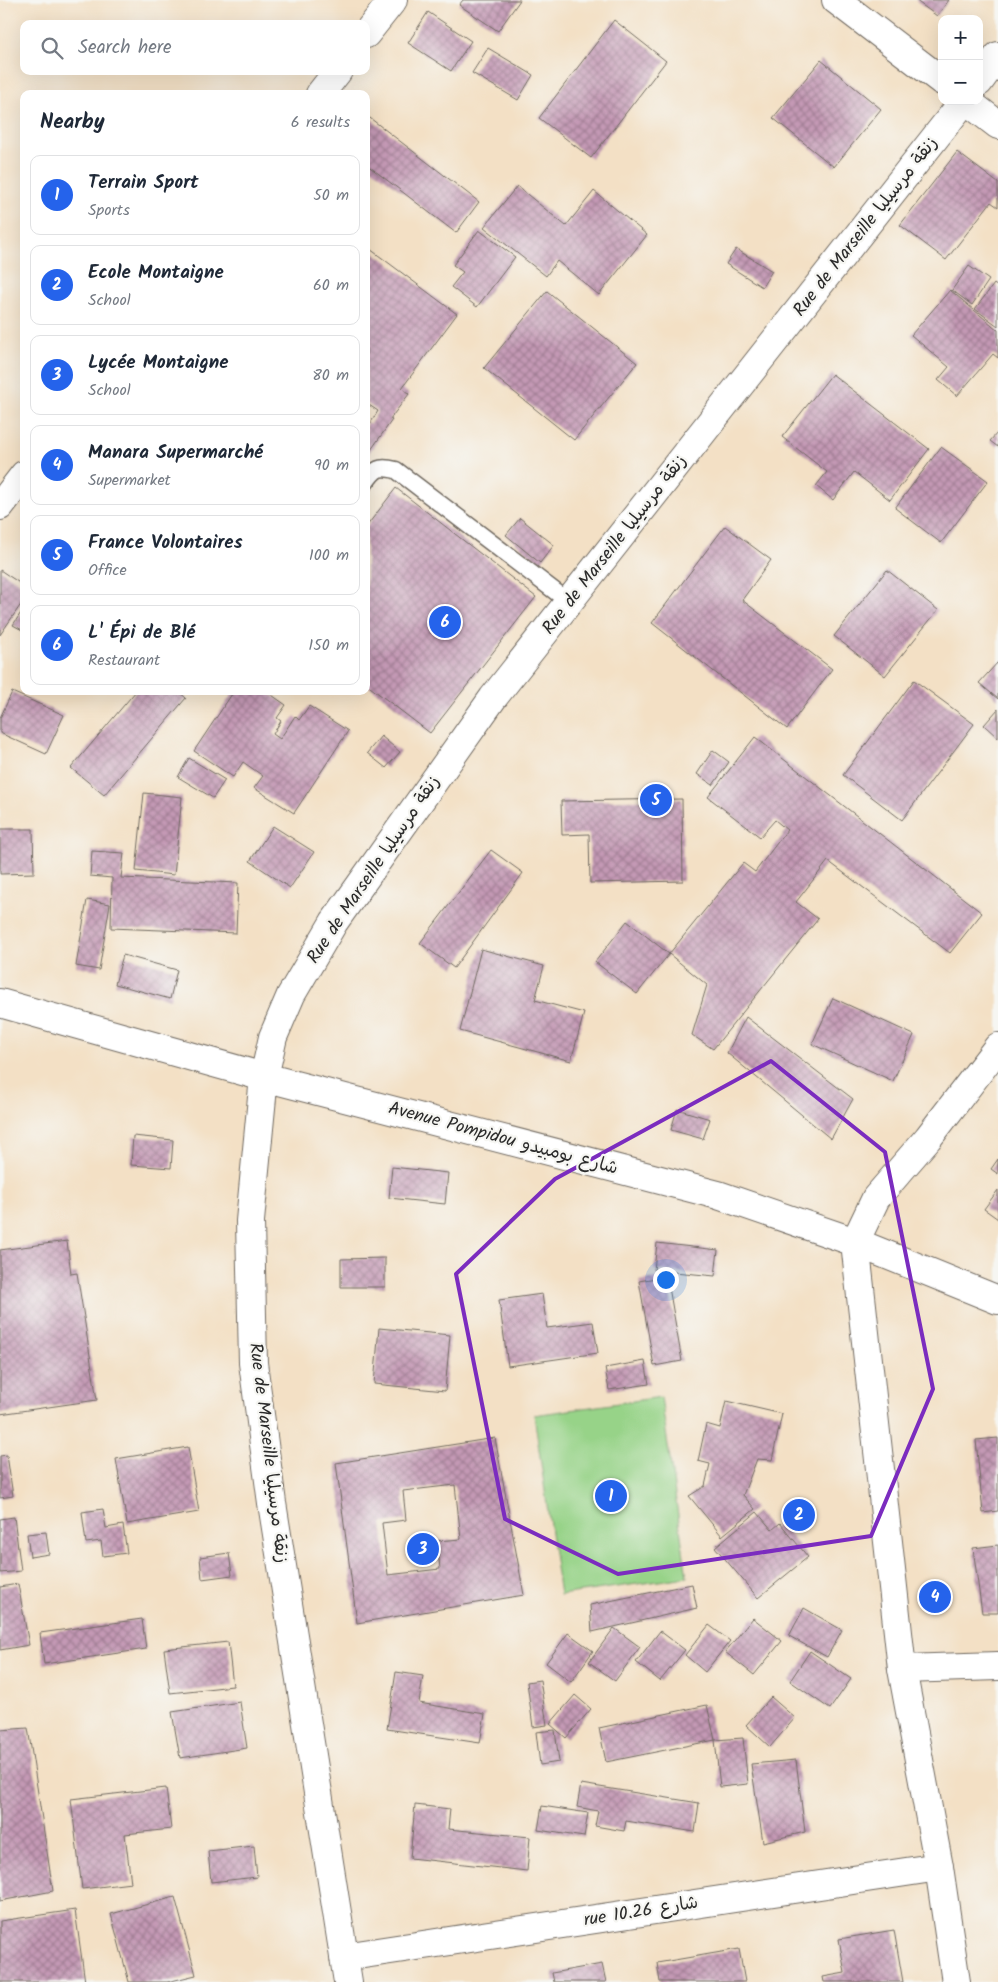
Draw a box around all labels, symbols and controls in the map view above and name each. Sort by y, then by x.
map controls [938,15,983,105]
button: + [938,15,983,60]
search box [20,20,370,75]
text: Search here [78,33,172,63]
icon: search [38,34,66,62]
button: − [938,60,983,105]
text: Nearby [40,106,105,139]
text: 6 results [291,110,350,135]
street label: Rue de Marseille زنقة مرسيليا [786,131,946,323]
text: Terrain Sport [88,168,199,198]
text: 1 [55,183,59,208]
text: 50 m [313,183,349,208]
text: Sports [88,198,130,223]
text: Ecole Montaigne [88,258,224,288]
text: 2 [52,273,62,298]
text: 60 m [313,273,349,298]
text: School [88,288,131,313]
text: Lycée Montaigne [88,348,228,378]
text: 3 [53,363,61,388]
text: 80 m [312,363,349,388]
text: School [88,378,131,403]
text: Manara Supermarché [88,438,263,468]
street label: Rue de Marseille زنقة مرسيليا [535,449,695,641]
text: 4 [53,453,61,478]
text: 90 m [314,453,349,478]
text: Supermarket [88,468,171,493]
text: France Volontaires [88,528,243,558]
text: 5 [53,543,61,568]
text: 100 m [309,543,349,568]
text: Office [88,558,127,583]
pin: 6 [429,603,461,641]
text: L' Épi de Blé [88,618,195,648]
text: 6 [53,633,61,658]
text: 150 m [308,633,349,658]
text: Restaurant [88,648,160,673]
street label: Rue de Marseille زنقة مرسيليا [300,770,448,970]
pin: 5 [640,781,672,819]
street label: Avenue Pompidou شارع بومبيدو [385,1094,621,1184]
your location [653,1267,679,1293]
street label: Rue de Marseille زنقة مرسيليا [240,1341,296,1565]
pin: 1 [595,1477,627,1515]
pin: 2 [783,1496,815,1534]
pin: 3 [407,1530,439,1568]
pin: 4 [919,1578,951,1616]
street label: rue 10.26 شارع [582,1889,700,1935]

